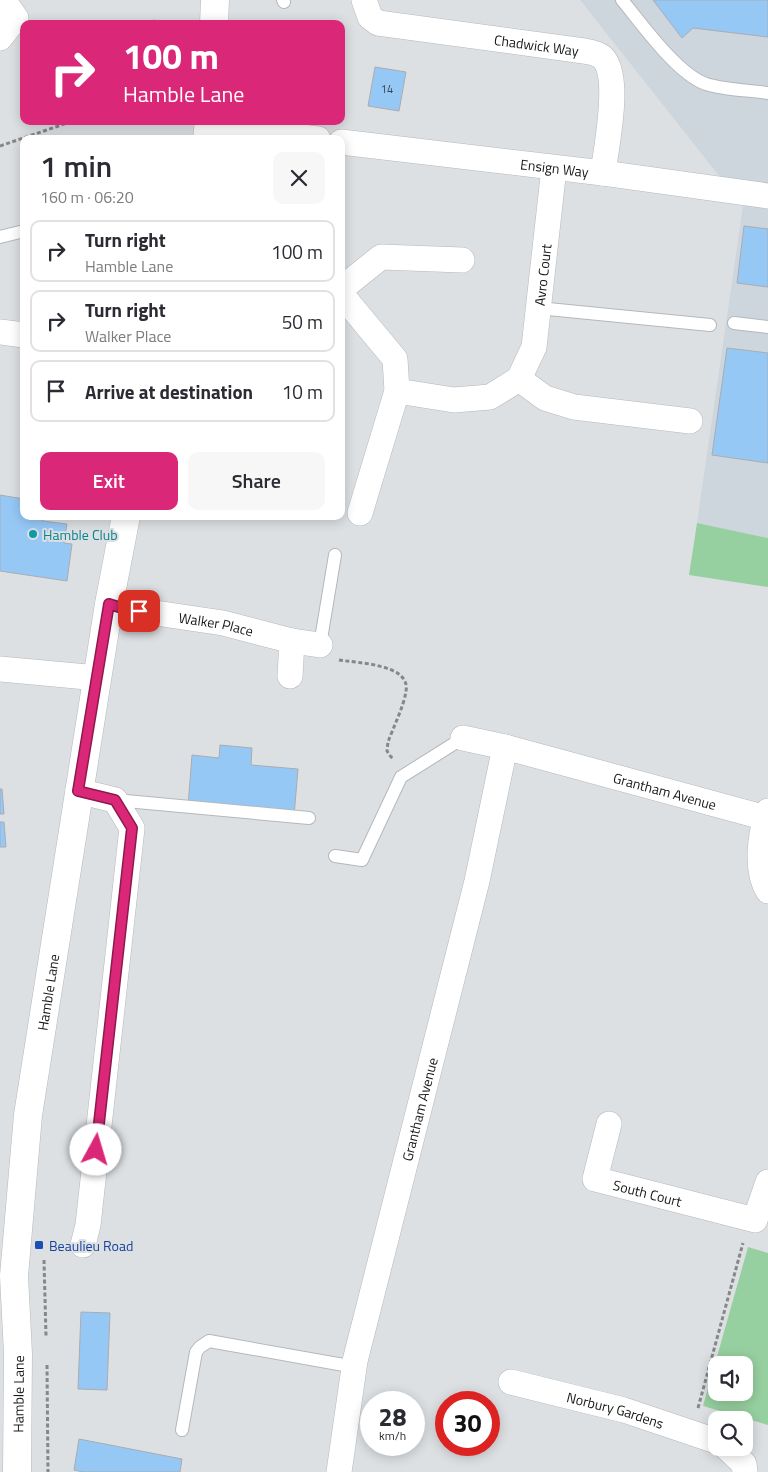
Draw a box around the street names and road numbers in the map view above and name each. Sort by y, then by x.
street label: Chadwick Way [493,28,580,61]
street label: Ensign Way [519,153,590,182]
street label: Avro Court [528,243,556,307]
street label: Walker Place [177,606,256,641]
street label: Grantham Avenue [611,766,719,815]
street label: Hamble Lane [31,952,64,1032]
street label: Grantham Avenue [396,1055,442,1163]
street label: South Court [611,1174,684,1211]
street label: Hamble Lane [7,1355,28,1433]
street label: Norbury Gardens [565,1386,667,1433]

